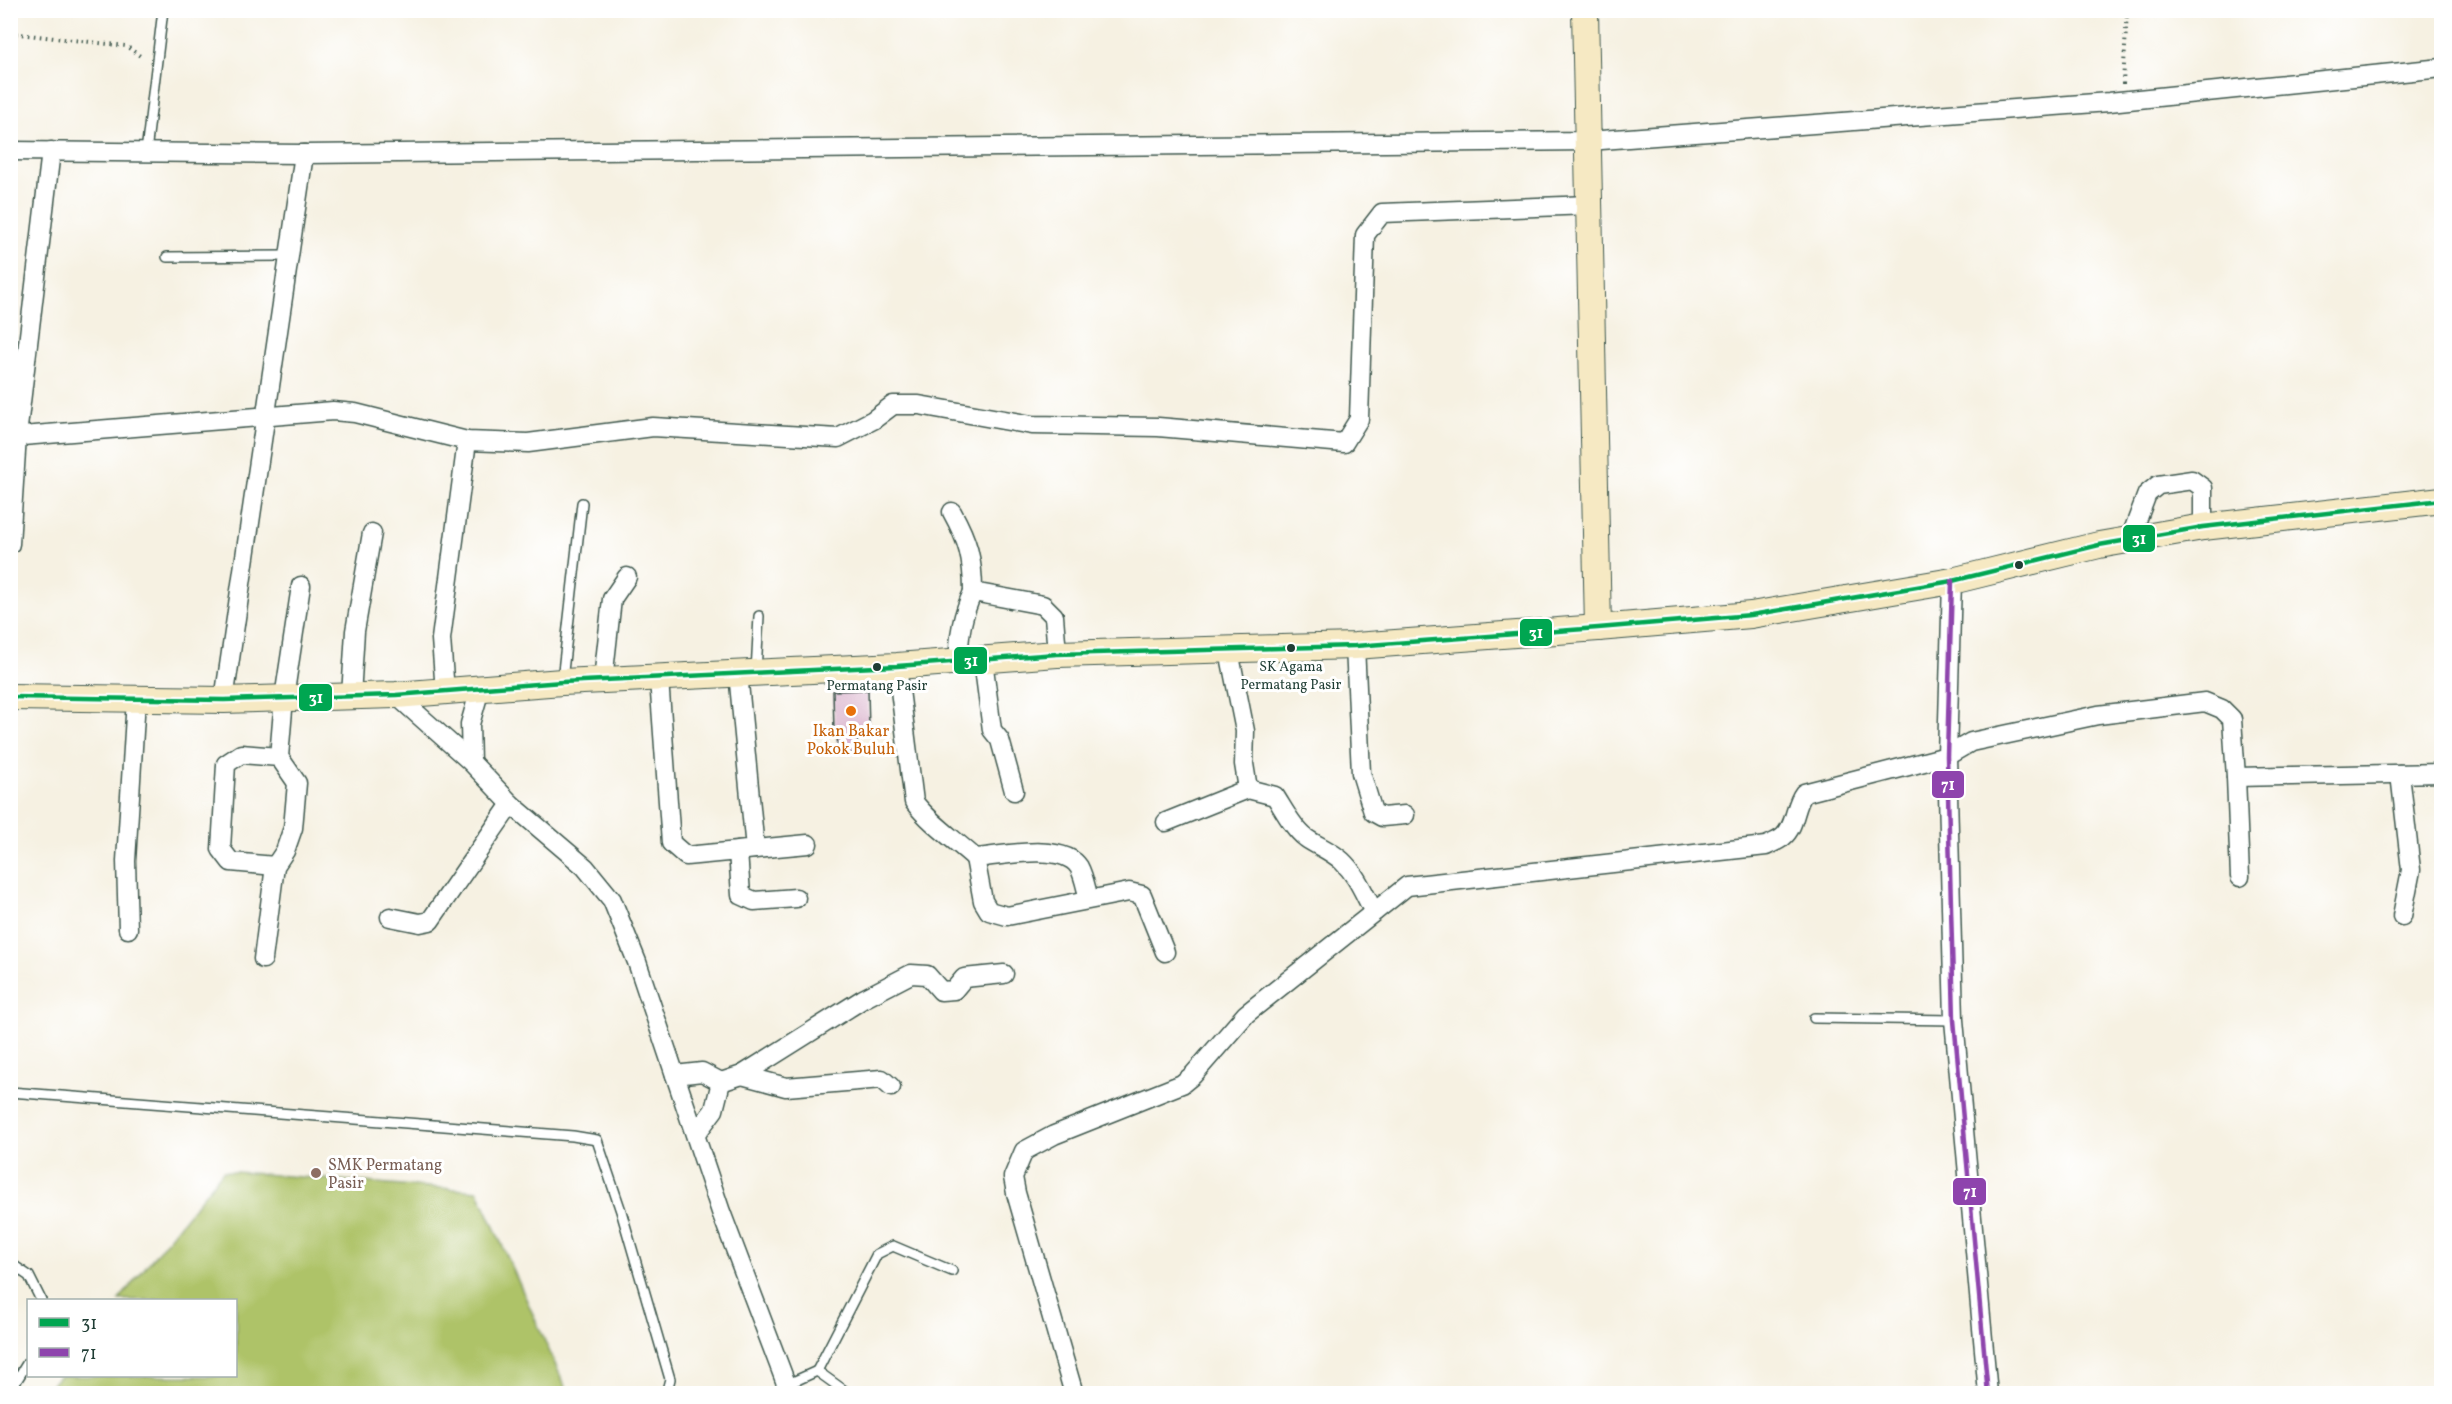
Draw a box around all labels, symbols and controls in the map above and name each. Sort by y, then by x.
line badge: 31 [2122,524,2156,553]
text: 31 [2132,529,2146,551]
unlabelled marker [2013,559,2025,571]
line badge: 31 [1519,618,1553,647]
text: 31 [1529,623,1543,645]
marker: SK Agama Permatang Pasir [1285,642,1297,654]
line badge: 31 [953,646,988,675]
text: 31 [964,651,978,673]
place label: SK Agama Permatang Pasir [1241,658,1342,695]
marker: Permatang Pasir [871,661,883,673]
place label: Permatang Pasir [827,677,928,696]
line badge: 31 [298,683,333,712]
text: 31 [309,688,323,710]
marker: Ikan Bakar Pokok Buluh [844,704,858,718]
place label: Ikan Bakar Pokok Buluh [807,721,895,761]
line badge: 71 [1931,770,1965,799]
text: 71 [1941,775,1955,797]
place label: SMK Permatang Pasir [328,1155,442,1195]
marker: SMK Permatang Pasir [309,1166,323,1180]
line badge: 71 [1952,1177,1987,1206]
text: 71 [1963,1182,1977,1204]
legend [27,1299,237,1377]
text: 31 [81,1312,97,1337]
text: 71 [81,1342,97,1367]

